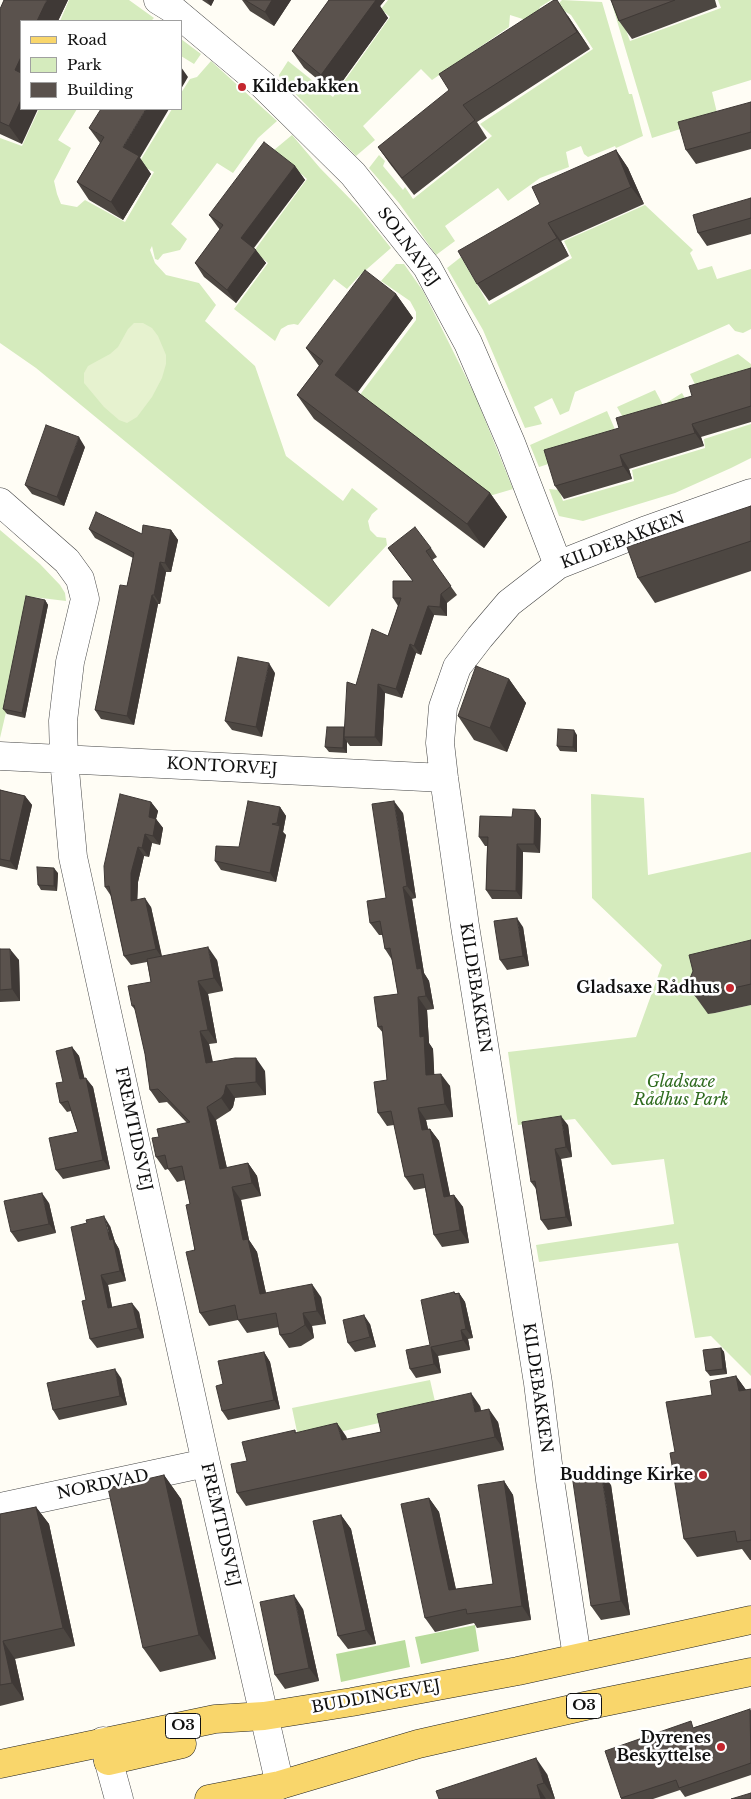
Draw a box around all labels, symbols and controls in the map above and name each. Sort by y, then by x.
legend [20,20,182,110]
text: Road [67,30,107,49]
text: Park [67,55,102,74]
place label: Kildebakken [252,77,359,97]
text: Building [67,80,133,99]
marker: Kildebakken [236,81,248,93]
street label: SOLNAVEJ [373,204,443,290]
street label: KILDEBAKKEN [558,508,688,574]
street label: KONTORVEJ [166,755,278,779]
street label: KILDEBAKKEN [455,921,495,1055]
place label: Gladsaxe Rådhus [576,978,720,998]
marker: Gladsaxe Rådhus [724,982,736,994]
street label: FREMTIDSVEJ [110,1065,156,1193]
park label: Gladsaxe Rådhus Park [634,1072,728,1110]
street label: KILDEBAKKEN [518,1321,556,1455]
street label: FREMTIDSVEJ [196,1461,244,1589]
place label: Buddinge Kirke [560,1465,693,1485]
street label: NORDVAD [55,1466,151,1504]
marker: Buddinge Kirke [697,1469,709,1481]
street label: BUDDINGEVEJ [310,1676,442,1718]
road number: O3 [566,1694,602,1718]
road number: O3 [166,1714,200,1738]
place label: Dyrenes Beskyttelse [616,1728,711,1766]
marker: Dyrenes Beskyttelse [715,1741,727,1753]

